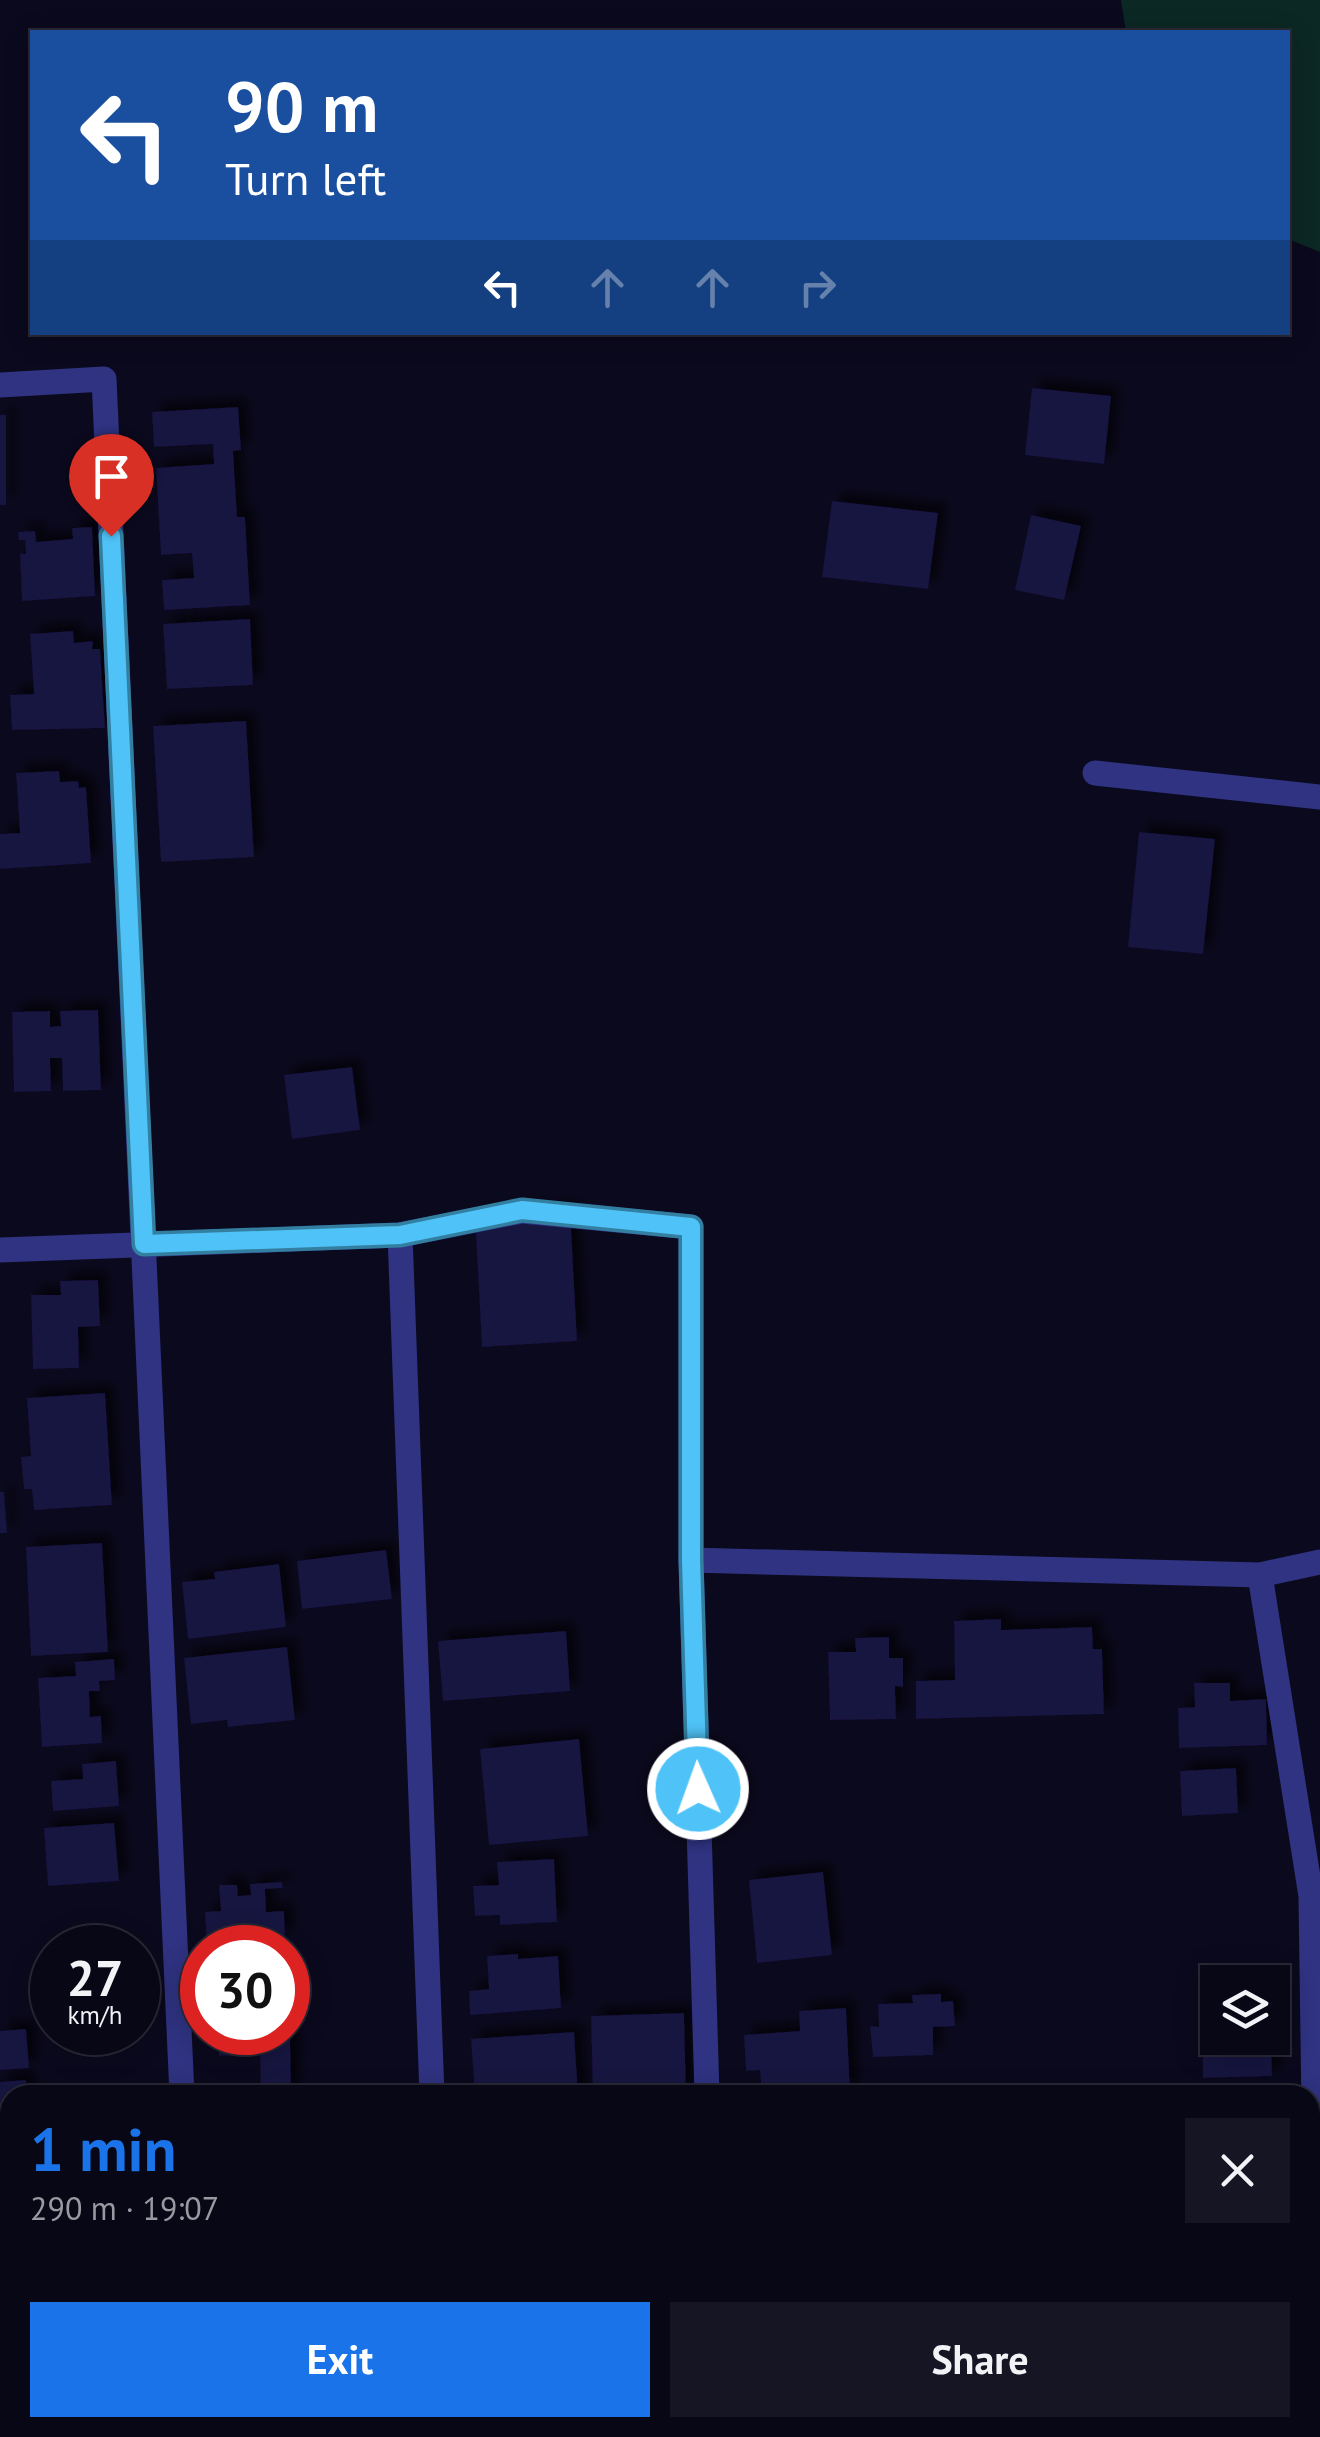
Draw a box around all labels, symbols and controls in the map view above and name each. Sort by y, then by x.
text: 90 m [225,61,378,151]
icon: left [60,70,190,200]
text: Turn left [225,149,386,207]
icon: left [475,260,530,315]
icon: ahead [580,260,635,315]
icon: ahead [685,260,740,315]
icon: right [790,260,845,315]
pin [69,434,154,537]
icon: arrive [84,449,139,504]
position arrow [646,1737,750,1841]
speed limit sign: 30 [180,1925,310,2055]
text: 27 [67,1945,123,2010]
map controls [1200,1965,1290,2055]
button: layers [1200,1965,1290,2055]
text: km/h [68,1999,122,2031]
text: 1 min [30,2110,176,2188]
button: close [1185,2118,1290,2223]
text: 290 m · 19:07 [30,2187,219,2229]
button: Exit [30,2302,650,2417]
button: Share [670,2302,1290,2417]

